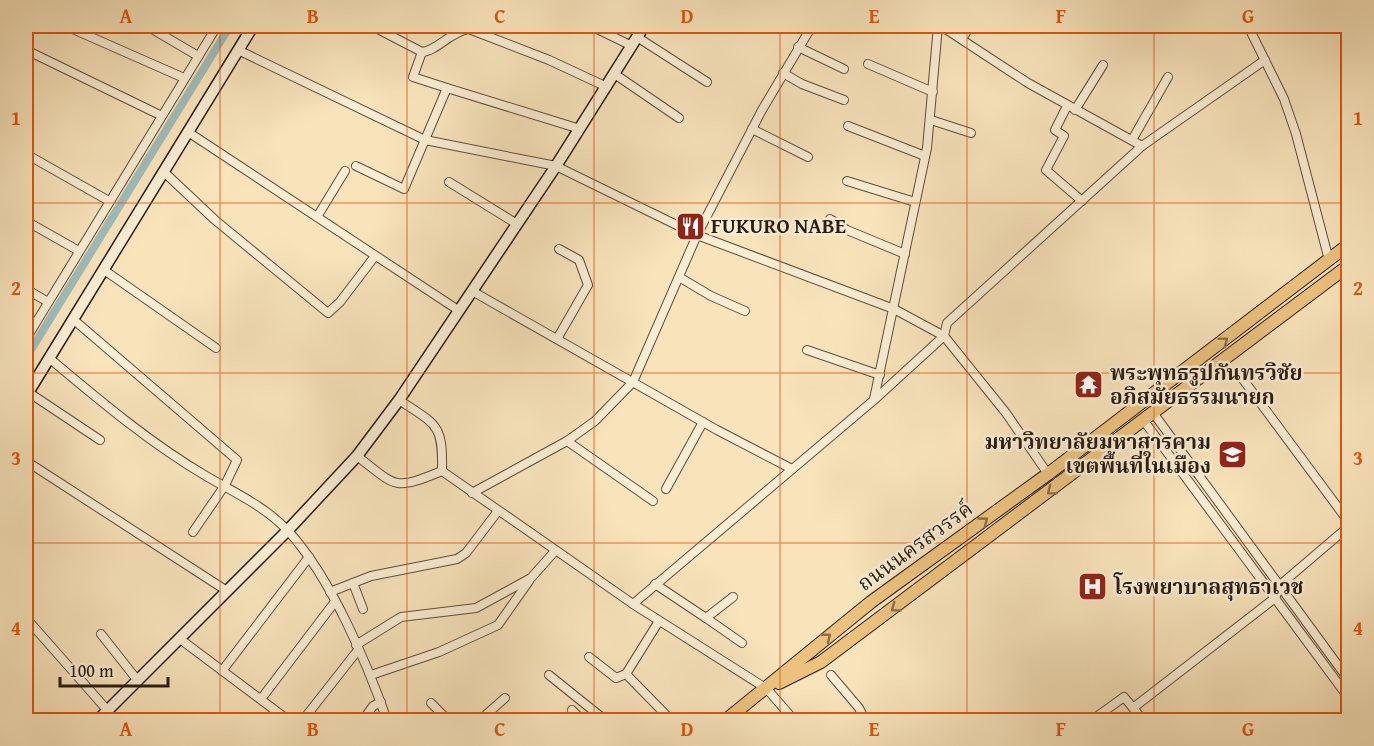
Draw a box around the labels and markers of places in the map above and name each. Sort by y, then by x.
restaurant icon: FUKURO NABE [674,210,706,242]
place label: FUKURO NABE [711,210,846,241]
place label: พระพุทธรูปกันทรวิชัย อภิสมัยธรรมนายก [1110,357,1303,412]
temple icon: พระพุทธรูปกันทรวิชัย อภิสมัยธรรมนายก [1073,369,1105,401]
place label: มหาวิทยาลัยมหาสารคาม เขตพื้นที่ในเมือง [984,426,1211,481]
school or university icon: มหาวิทยาลัยมหาสารคาม เขตพื้นที่ในเมือง [1216,438,1248,470]
hospital icon: โรงพยาบาลสุทธาเวช [1077,571,1109,603]
place label: โรงพยาบาลสุทธาเวช [1113,571,1304,602]

